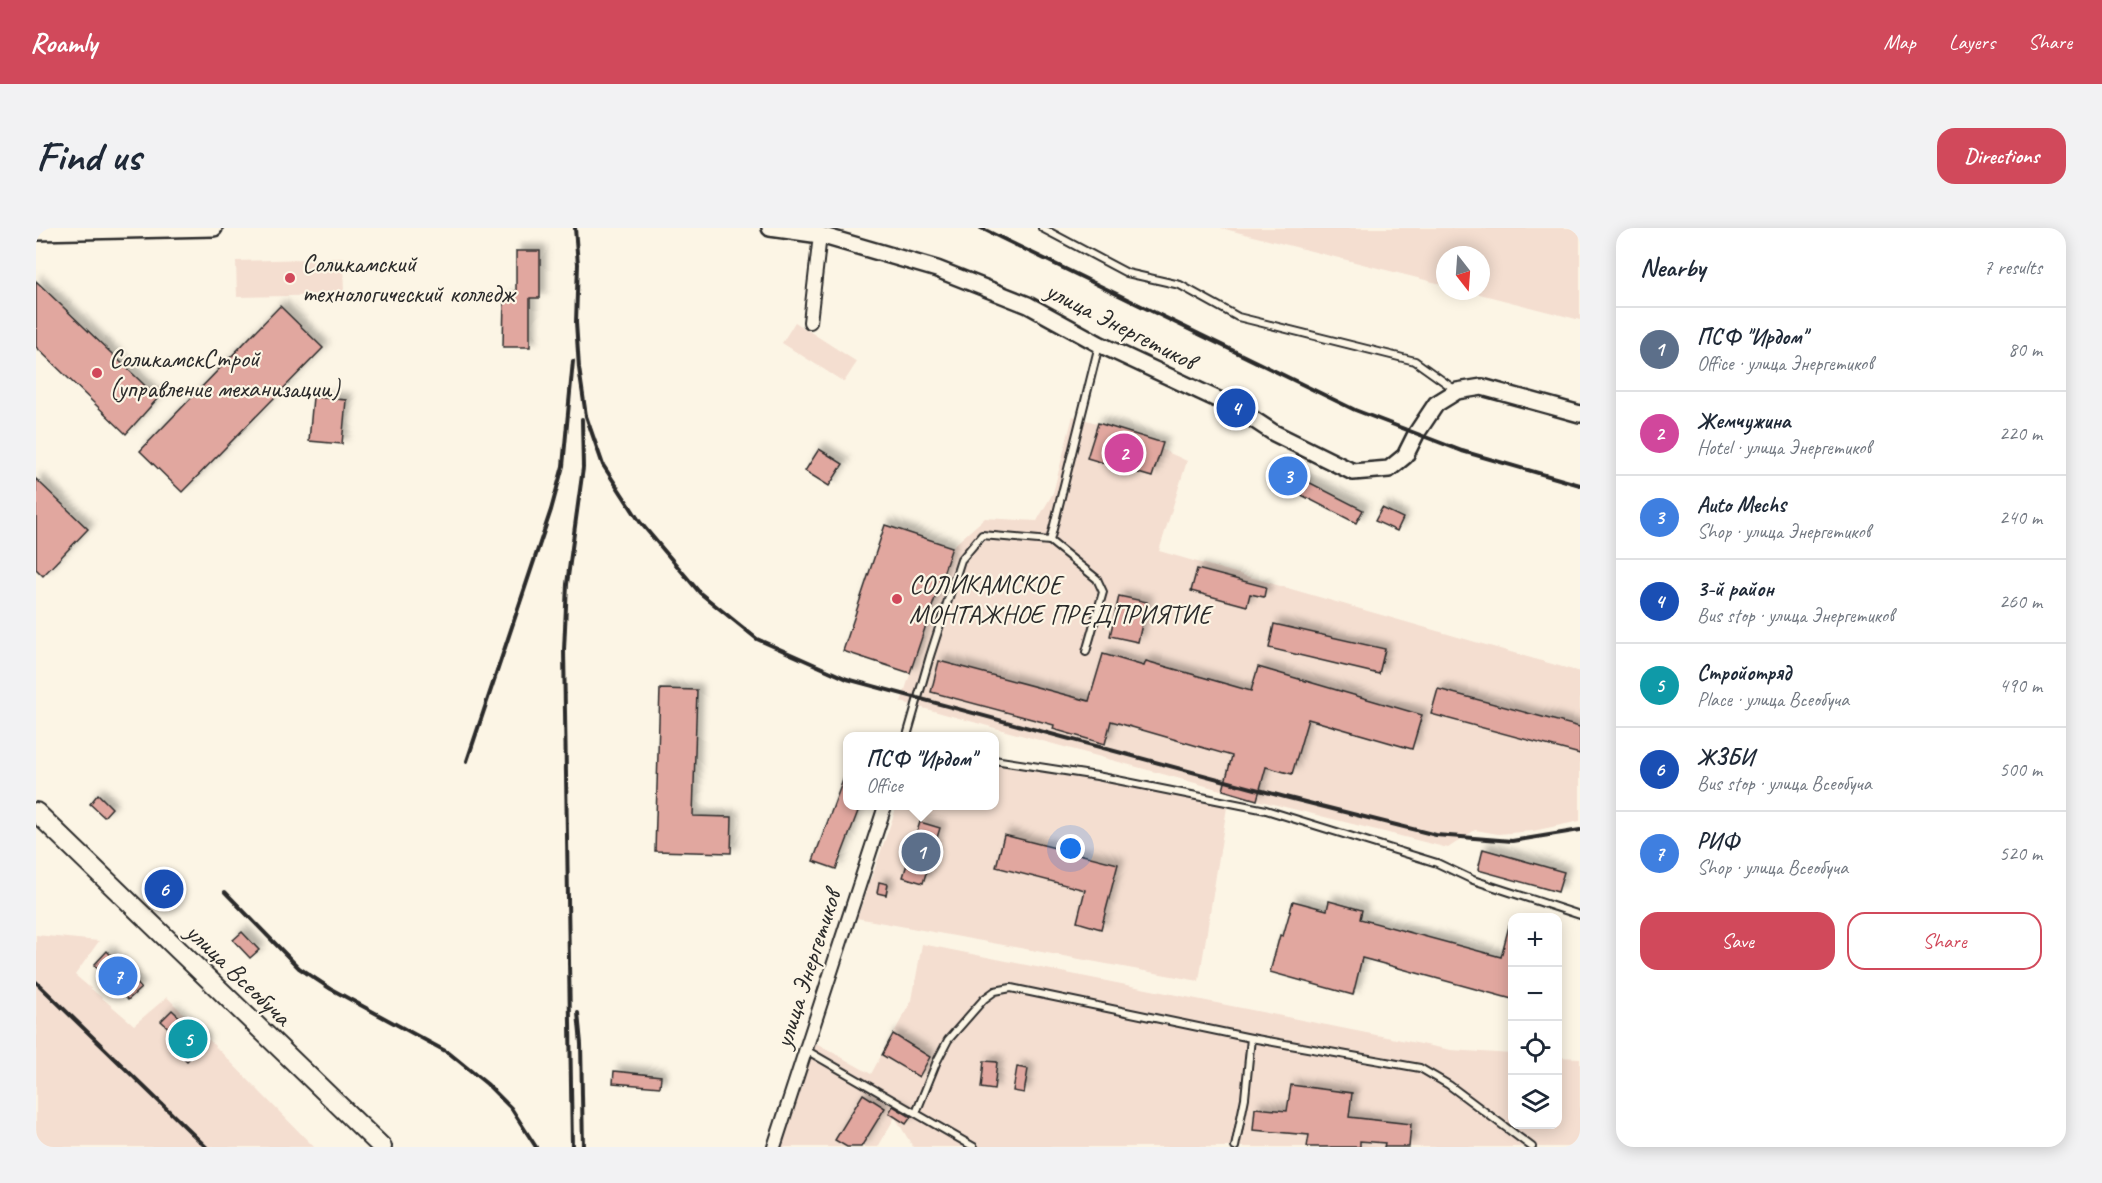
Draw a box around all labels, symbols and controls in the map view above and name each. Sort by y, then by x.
text: Roamly [30,25,97,60]
text: Map [1883,29,1916,55]
text: Layers [1949,29,1995,55]
text: Share [2028,29,2072,55]
button: Directions [1937,128,2066,184]
text: Find us [36,130,141,183]
north arrow [1436,246,1490,300]
place label: Соликамский технологический колледж [302,247,517,310]
text: Nearby [1640,251,1705,284]
text: 7 results [1983,255,2042,280]
marker: Соликамский технологический колледж [283,271,297,285]
street label: улица Энергетиков [1039,273,1205,379]
text: ПСФ "Ирдом" [1697,323,1807,351]
text: 1 [1655,337,1664,362]
text: 80 m [2008,337,2042,362]
place label: СоликамскСтрой (управление механизации) [109,342,341,405]
text: Office · улица Энергетиков [1697,351,1873,376]
marker: СоликамскСтрой (управление механизации) [90,366,104,380]
pin: 4 [1216,386,1256,430]
text: Жемчужина [1697,407,1790,435]
text: 2 [1655,421,1664,446]
text: 220 m [1999,421,2042,446]
pin: 2 [1104,430,1144,476]
text: Hotel · улица Энергетиков [1697,435,1871,460]
pin: 3 [1268,454,1308,498]
text: Auto Mechs [1697,491,1786,519]
text: 3 [1655,505,1664,530]
text: 240 m [1999,505,2042,530]
text: Shop · улица Энергетиков [1697,519,1870,544]
place label: СОЛИКАМСКОЕ МОНТАЖНОЕ ПРЕДПРИЯТИЕ [909,568,1215,631]
text: 3-й район [1697,575,1774,603]
text: 4 [1655,589,1664,614]
text: 260 m [1999,589,2042,614]
marker: СОЛИКАМСКОЕ МОНТАЖНОЕ ПРЕДПРИЯТИЕ [890,592,904,606]
text: Bus stop · улица Энергетиков [1697,603,1894,628]
text: Стройотряд [1697,659,1791,687]
text: 5 [1655,673,1664,698]
text: 490 m [1999,673,2042,698]
text: Place · улица Всеобуча [1697,687,1849,712]
popup [843,732,999,810]
text: ЖЗБИ [1697,743,1754,771]
text: ПСФ "Ирдом" [866,745,976,773]
text: 6 [1655,757,1664,782]
text: 500 m [1999,757,2042,782]
text: Bus stop · улица Всеобуча [1697,771,1872,796]
text: Office [866,773,903,798]
text: РИФ [1697,827,1739,855]
pin: 1 [902,830,940,874]
your location [1056,834,1085,863]
text: 7 [1655,841,1664,866]
text: 520 m [1999,841,2042,866]
text: Shop · улица Всеобуча [1697,855,1848,880]
pin: 6 [144,866,184,912]
street label: улица Энергетиков [766,882,850,1054]
button: Save [1640,912,1835,970]
button: Share [1847,912,2042,970]
map controls [1508,913,1562,1129]
button: + [1508,913,1562,967]
street label: улица Всеобуча [177,914,300,1034]
pin: 7 [98,954,137,999]
button: − [1508,967,1562,1021]
pin: 5 [168,1016,208,1062]
button: locate [1508,1021,1562,1075]
button: layers [1508,1075,1562,1129]

